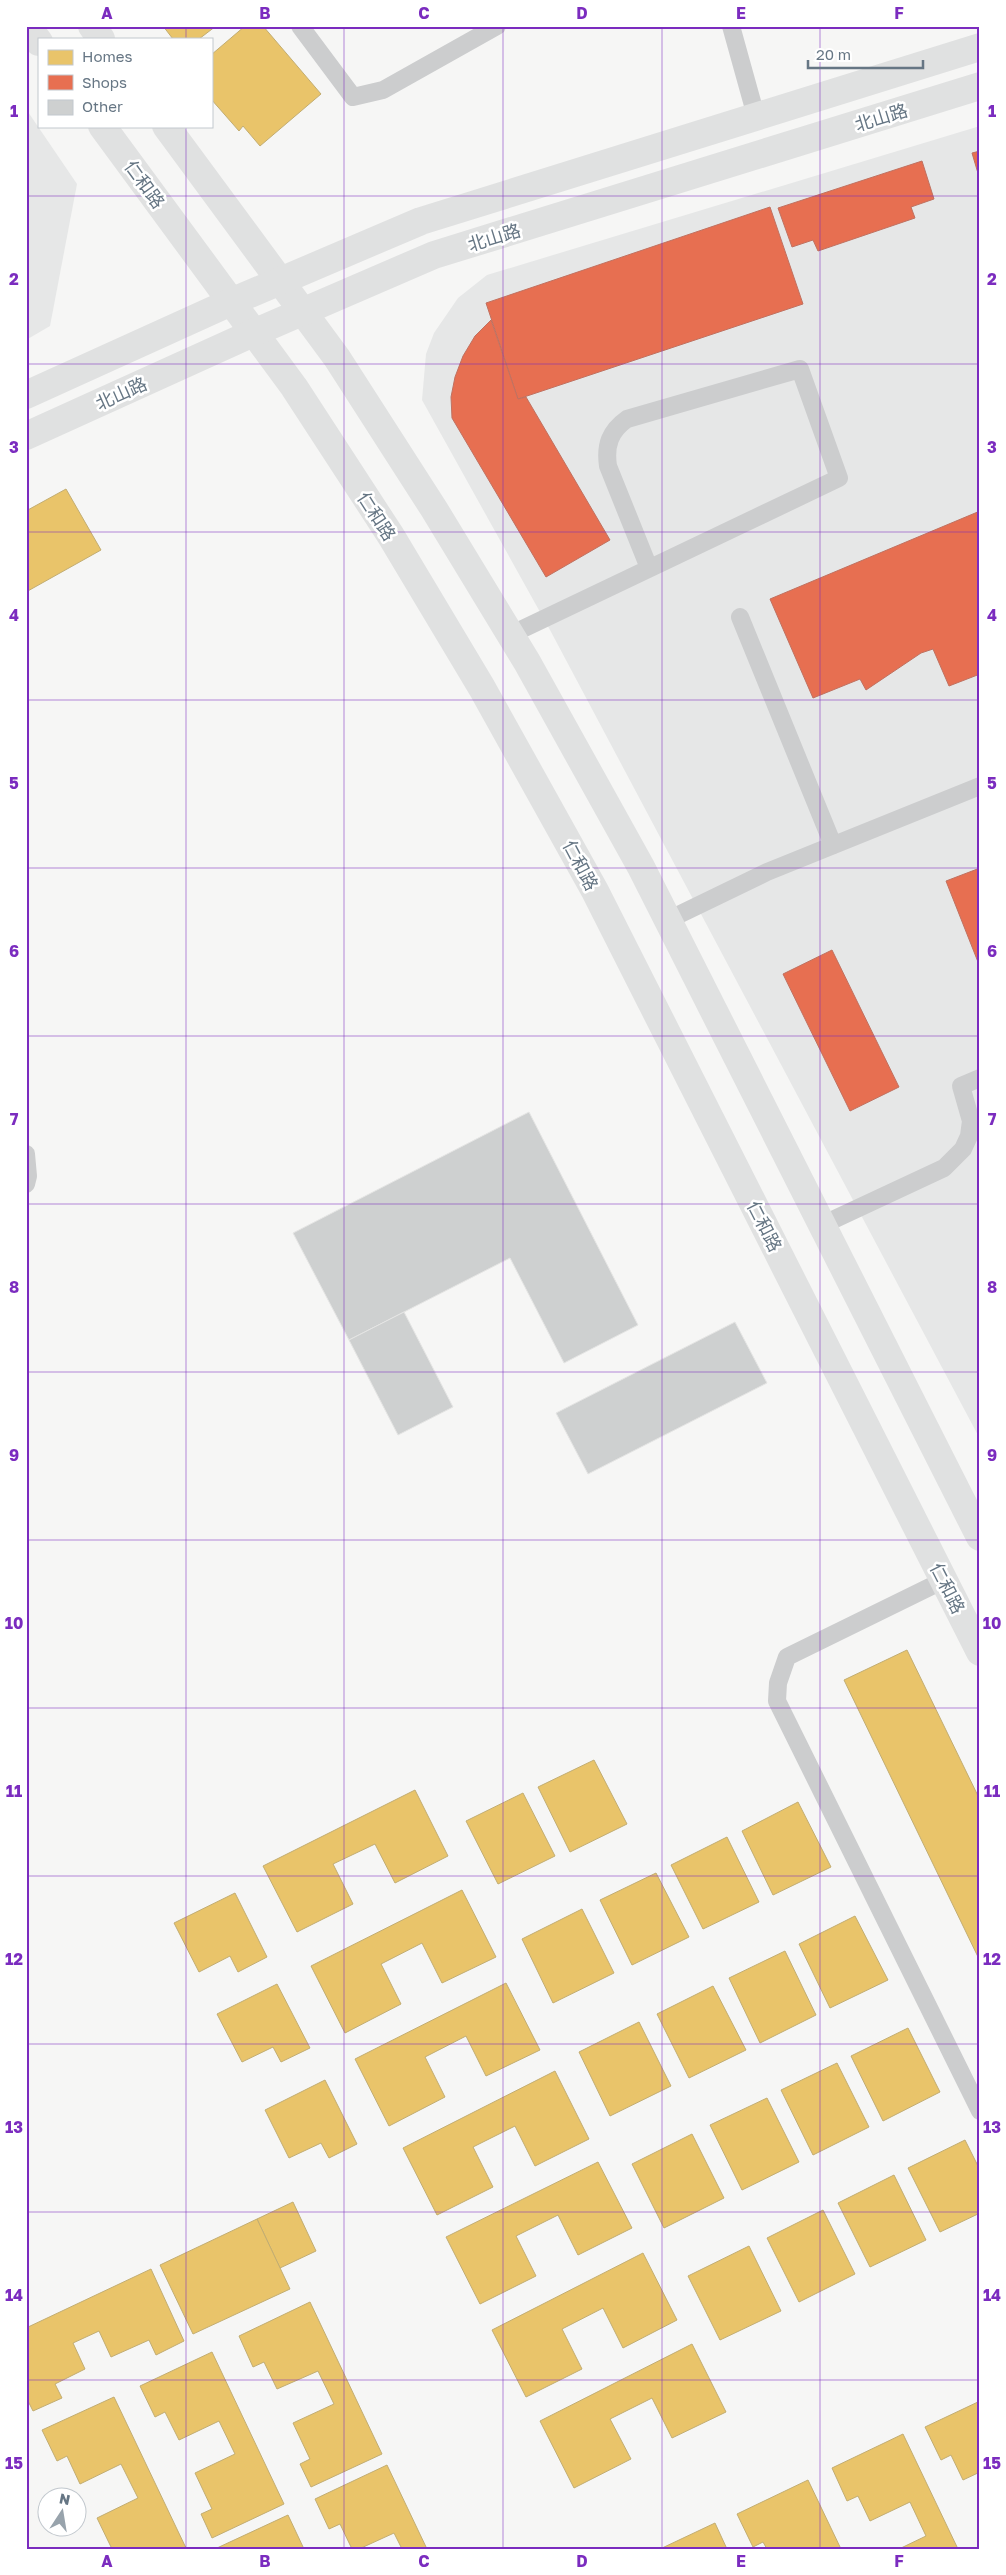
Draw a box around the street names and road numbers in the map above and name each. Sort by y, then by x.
street label: 北山路 [852,99,910,135]
street label: 仁和路 [120,156,170,212]
street label: 北山路 [465,219,523,255]
street label: 北山路 [92,372,150,414]
street label: 仁和路 [353,487,401,545]
street label: 仁和路 [559,836,603,894]
street label: 仁和路 [743,1197,787,1255]
street label: 仁和路 [926,1559,970,1617]

